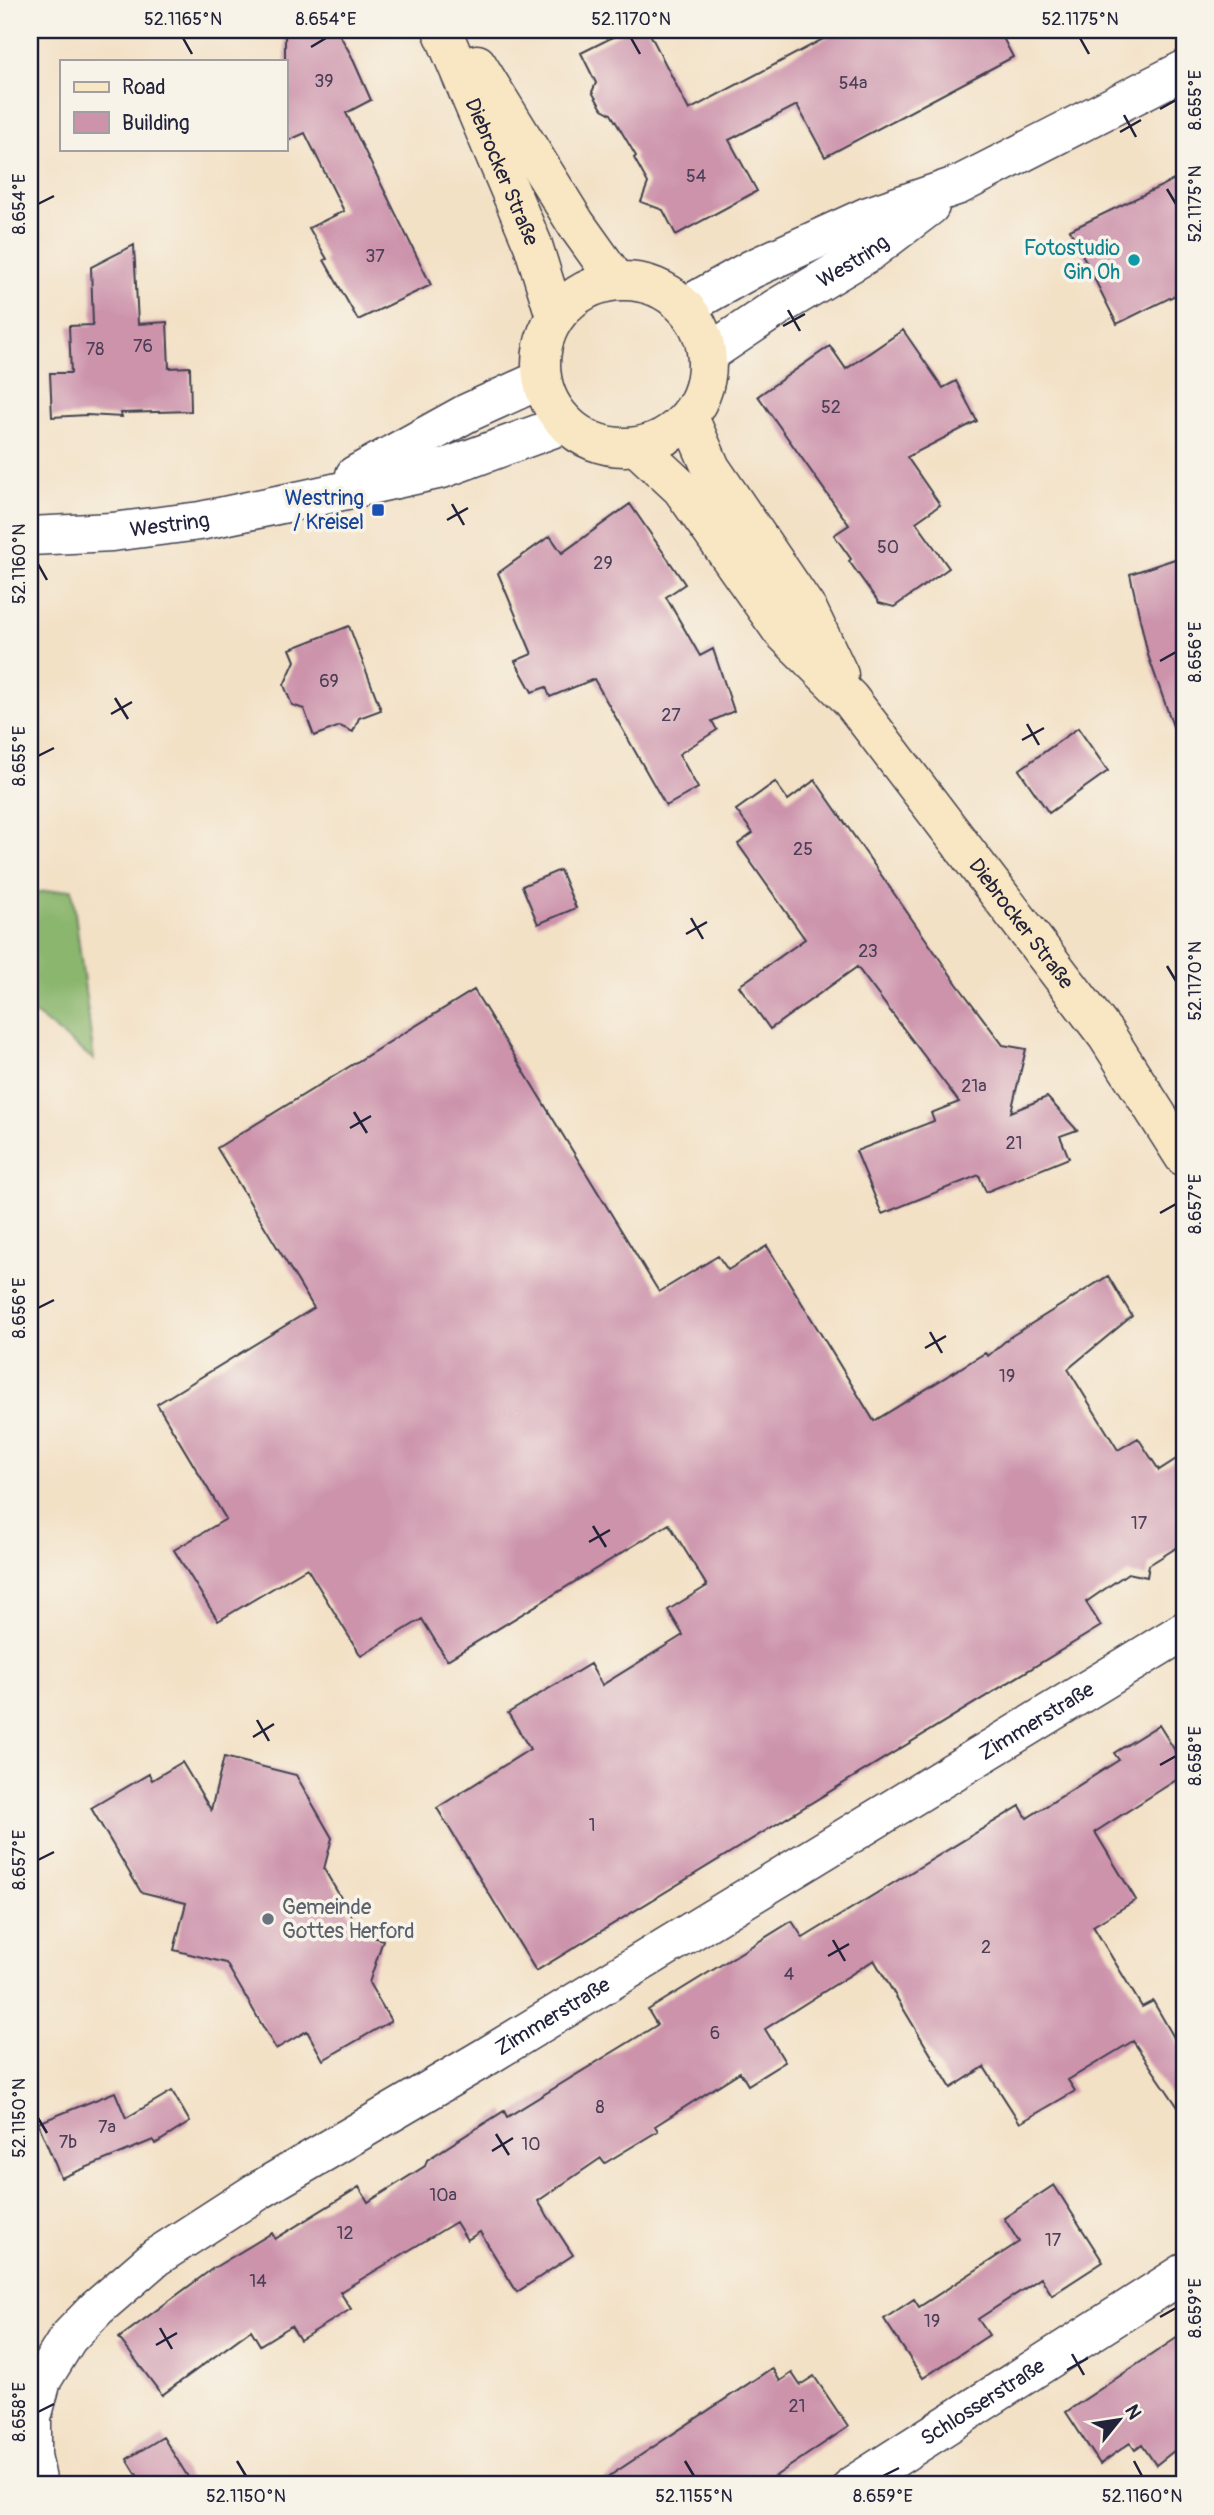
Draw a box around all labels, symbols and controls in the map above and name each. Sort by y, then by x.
text: 52.1165°N [144,8,222,31]
text: 8.654°E [296,8,356,31]
text: 52.1170°N [591,8,671,31]
text: 52.1175°N [1041,8,1119,31]
legend [60,60,287,150]
house number: 39 [314,70,334,93]
text: 8.655°E [1184,70,1207,130]
house number: 54a [839,72,867,95]
text: Road [122,74,166,101]
street label: Diebrocker Straße [458,94,545,250]
text: Building [122,110,189,137]
house number: 54 [686,165,707,188]
text: 52.1175°N [1184,165,1207,243]
text: 8.654°E [8,174,31,234]
street label: Westring [812,229,894,294]
place label: Fotostudio Gin Oh [1024,235,1120,286]
house number: 37 [365,245,385,268]
marker: Fotostudio Gin Oh [1126,252,1142,268]
house number: 76 [133,335,153,358]
house number: 78 [86,338,104,361]
house number: 52 [821,396,841,419]
place label: Westring / Kreisel [284,485,364,536]
marker: Westring / Kreisel [370,502,386,518]
street label: Westring [128,506,212,544]
text: 52.1160°N [8,524,31,604]
house number: 50 [877,536,899,559]
house number: 29 [593,552,613,575]
text: 8.656°E [1184,622,1207,682]
house number: 69 [319,670,339,693]
house number: 27 [661,704,681,727]
text: 8.655°E [8,726,31,786]
house number: 25 [793,838,813,861]
street label: Diebrocker Straße [962,853,1080,995]
house number: 23 [858,940,878,963]
text: 52.1170°N [1184,941,1207,1021]
house number: 21a [961,1075,987,1098]
house number: 21 [1005,1132,1023,1155]
text: 8.657°E [1184,1174,1207,1234]
text: 8.656°E [8,1278,31,1338]
house number: 19 [999,1365,1015,1388]
house number: 17 [1131,1512,1148,1535]
street label: Zimmerstraße [974,1676,1100,1767]
text: 8.658°E [1184,1726,1207,1786]
house number: 1 [588,1814,596,1837]
text: 8.657°E [8,1830,31,1890]
place label: Gemeinde Gottes Herford [282,1894,415,1945]
marker: Gemeinde Gottes Herford [260,1911,276,1927]
house number: 2 [981,1936,991,1959]
house number: 4 [784,1963,795,1986]
street label: Zimmerstraße [490,1971,616,2062]
house number: 6 [710,2022,720,2045]
text: 52.1150°N [8,2078,31,2158]
house number: 8 [595,2096,605,2119]
house number: 7a [98,2116,116,2139]
house number: 7b [59,2131,77,2154]
house number: 10 [521,2133,541,2156]
house number: 10a [429,2184,457,2207]
house number: 12 [336,2222,354,2245]
house number: 17 [1045,2229,1062,2252]
house number: 14 [249,2270,267,2293]
text: 8.659°E [1184,2278,1207,2338]
house number: 19 [924,2310,940,2333]
street label: Schlosserstraße [916,2352,1051,2452]
text: 8.658°E [8,2382,31,2442]
north arrow [1084,2386,1154,2456]
house number: 21 [788,2395,806,2418]
text: N [1119,2400,1147,2424]
text: 52.1150°N [206,2485,286,2508]
text: 52.1155°N [655,2485,733,2508]
text: 8.659°E [853,2485,913,2508]
text: 52.1160°N [1102,2485,1182,2508]

